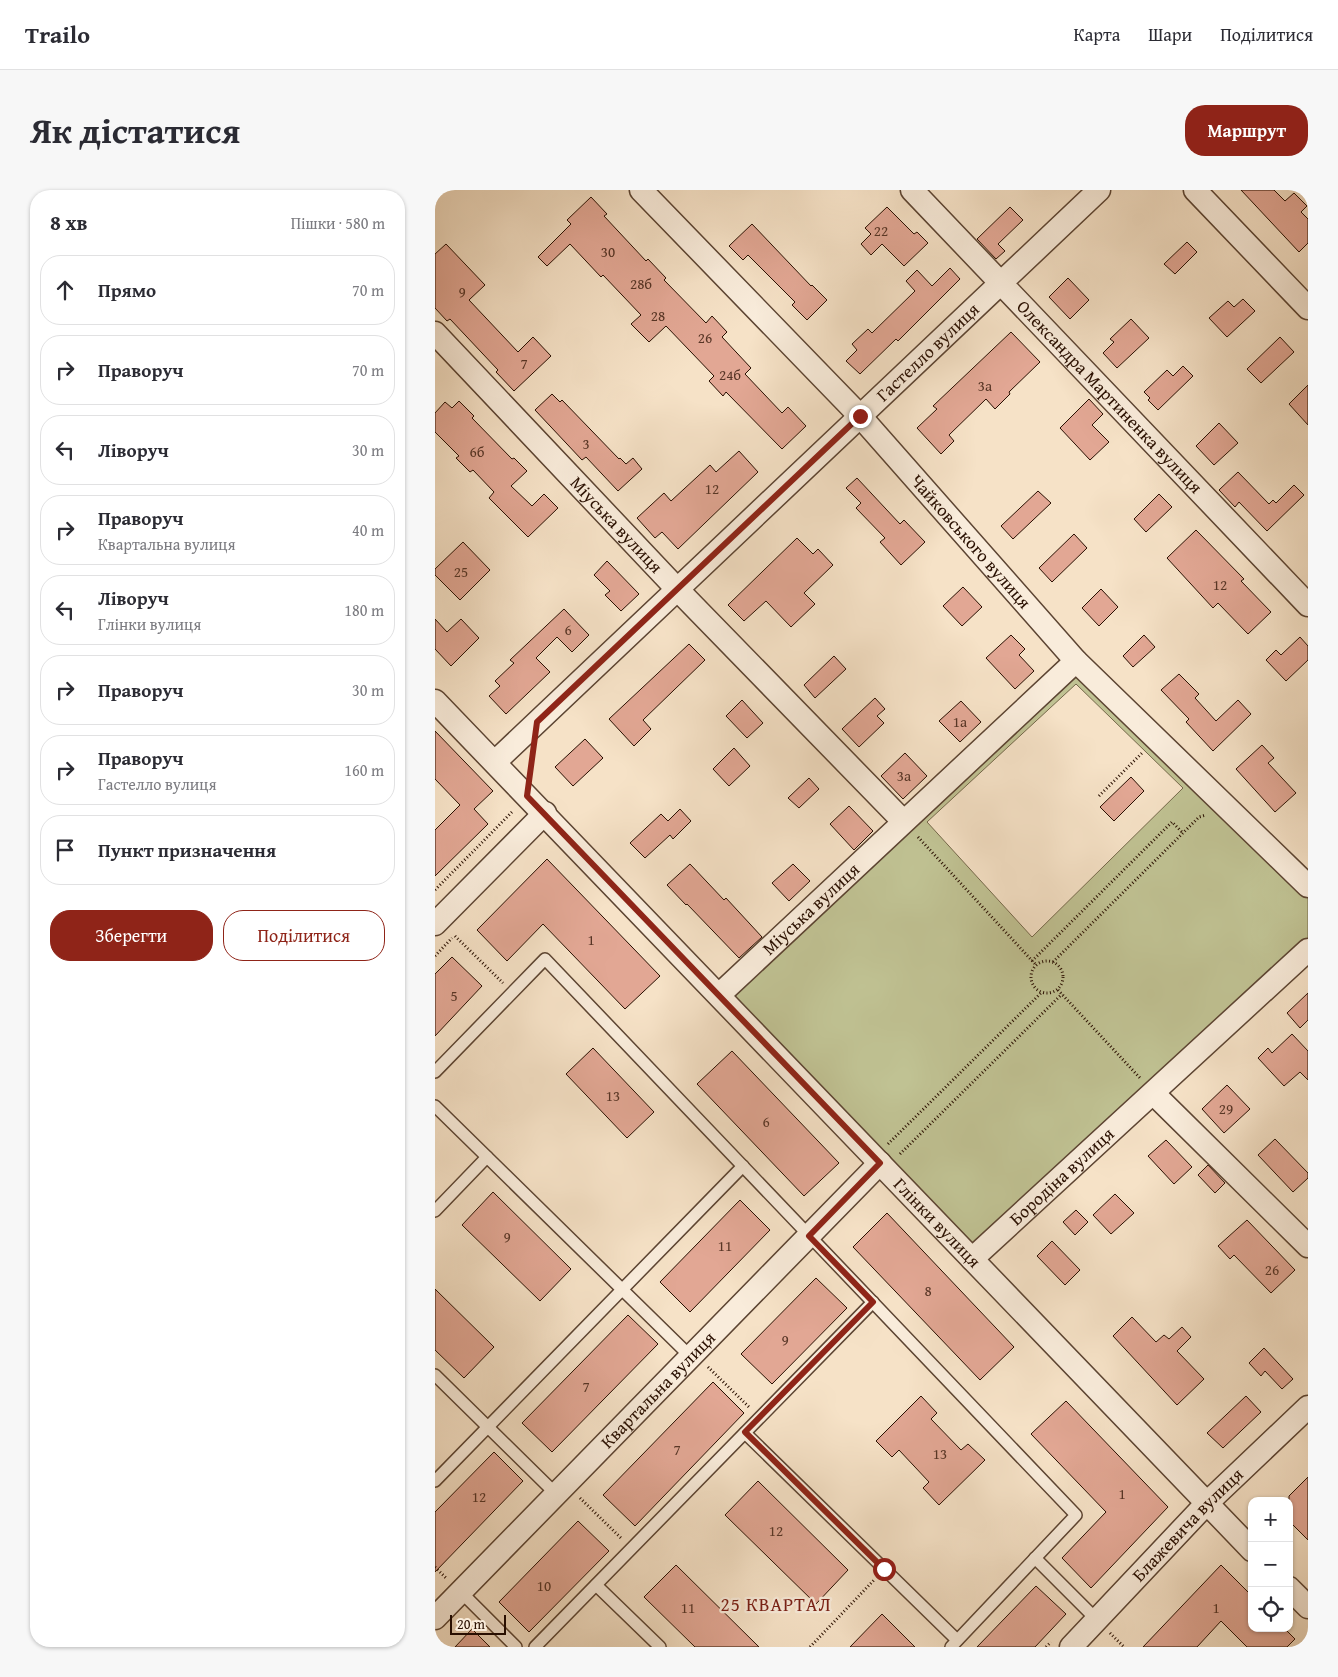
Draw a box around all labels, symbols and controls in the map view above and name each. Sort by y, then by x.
text: Trailo [25,17,90,52]
text: Карта [1074,21,1120,48]
text: Шари [1148,21,1192,48]
text: Поділитися [1220,21,1313,48]
text: Як дістатися [30,105,240,156]
button: Маршрут [1185,105,1308,156]
text: 8 хв [50,207,88,238]
text: Пішки · 580 m [291,211,385,235]
house number: 22 [874,220,888,241]
house number: 30 [601,241,615,262]
house number: 28б [630,273,652,294]
icon: ahead [51,276,79,304]
text: Прямо [98,276,156,304]
text: 70 m [352,278,384,302]
house number: 9 [458,281,466,302]
street label: Олександра Мартиненка вулиця [1011,294,1209,500]
street label: Гастелло вулиця [870,296,985,407]
house number: 28 [651,305,665,326]
house number: 26 [698,327,712,348]
house number: 7 [520,353,528,374]
icon: right [51,356,79,384]
text: Праворуч [98,356,183,384]
text: 70 m [352,358,384,382]
house number: 24б [719,364,741,385]
house number: 3а [978,375,993,396]
route end [849,405,872,428]
house number: 3 [582,433,590,454]
icon: left [51,436,79,464]
text: Ліворуч [98,436,169,464]
text: 30 m [352,438,384,462]
house number: 6б [470,441,485,462]
street label: Чайковського вулиця [904,468,1038,614]
street label: Міуська вулиця [564,470,669,579]
house number: 12 [705,478,719,499]
text: Праворуч [98,504,183,532]
icon: right [51,516,79,544]
text: 40 m [352,518,384,542]
text: Квартальна вулиця [98,532,235,556]
house number: 25 [454,561,468,582]
house number: 12 [1213,574,1227,595]
text: Ліворуч [98,584,169,612]
icon: left [51,596,79,624]
text: 180 m [344,598,384,622]
text: Глінки вулиця [98,612,201,636]
house number: 6 [564,619,572,640]
icon: right [51,676,79,704]
text: Праворуч [98,676,183,704]
text: 30 m [352,678,384,702]
house number: 1а [953,711,968,732]
text: Праворуч [98,744,183,772]
icon: right [51,756,79,784]
text: 160 m [344,758,384,782]
house number: 3а [897,765,912,786]
text: Гастелло вулиця [98,772,216,796]
icon: arrive [51,836,79,864]
text: Пункт призначення [98,836,276,864]
street label: Міуська вулиця [756,856,865,961]
button: Зберегти [50,910,213,961]
button: Поділитися [223,910,385,961]
house number: 1 [587,929,595,950]
house number: 5 [450,985,458,1006]
house number: 13 [606,1085,620,1106]
house number: 29 [1219,1098,1233,1119]
house number: 6 [762,1111,770,1132]
street label: Бородіна вулиця [1003,1121,1120,1231]
street label: Глінки вулиця [887,1171,987,1274]
house number: 9 [503,1226,511,1247]
house number: 11 [718,1235,732,1256]
house number: 26 [1265,1259,1279,1280]
house number: 8 [924,1280,932,1301]
street label: Квартальна вулиця [594,1325,721,1454]
house number: 9 [781,1329,789,1350]
house number: 7 [582,1376,590,1397]
house number: 7 [673,1439,681,1460]
house number: 13 [933,1443,947,1464]
street label: Блажевича вулиця [1125,1461,1249,1588]
house number: 1 [1118,1483,1126,1504]
house number: 12 [472,1486,486,1507]
map controls [1248,1497,1293,1632]
button: + [1248,1497,1293,1542]
house number: 12 [769,1520,783,1541]
button: − [1248,1542,1293,1587]
route start [873,1558,896,1581]
house number: 10 [537,1575,551,1596]
button: locate [1248,1587,1293,1632]
district label: 25 КВАРТАЛ [721,1590,831,1618]
house number: 11 [681,1597,695,1618]
house number: 1 [1212,1597,1220,1618]
scale bar [450,1612,506,1635]
text: 20 m [457,1614,485,1634]

